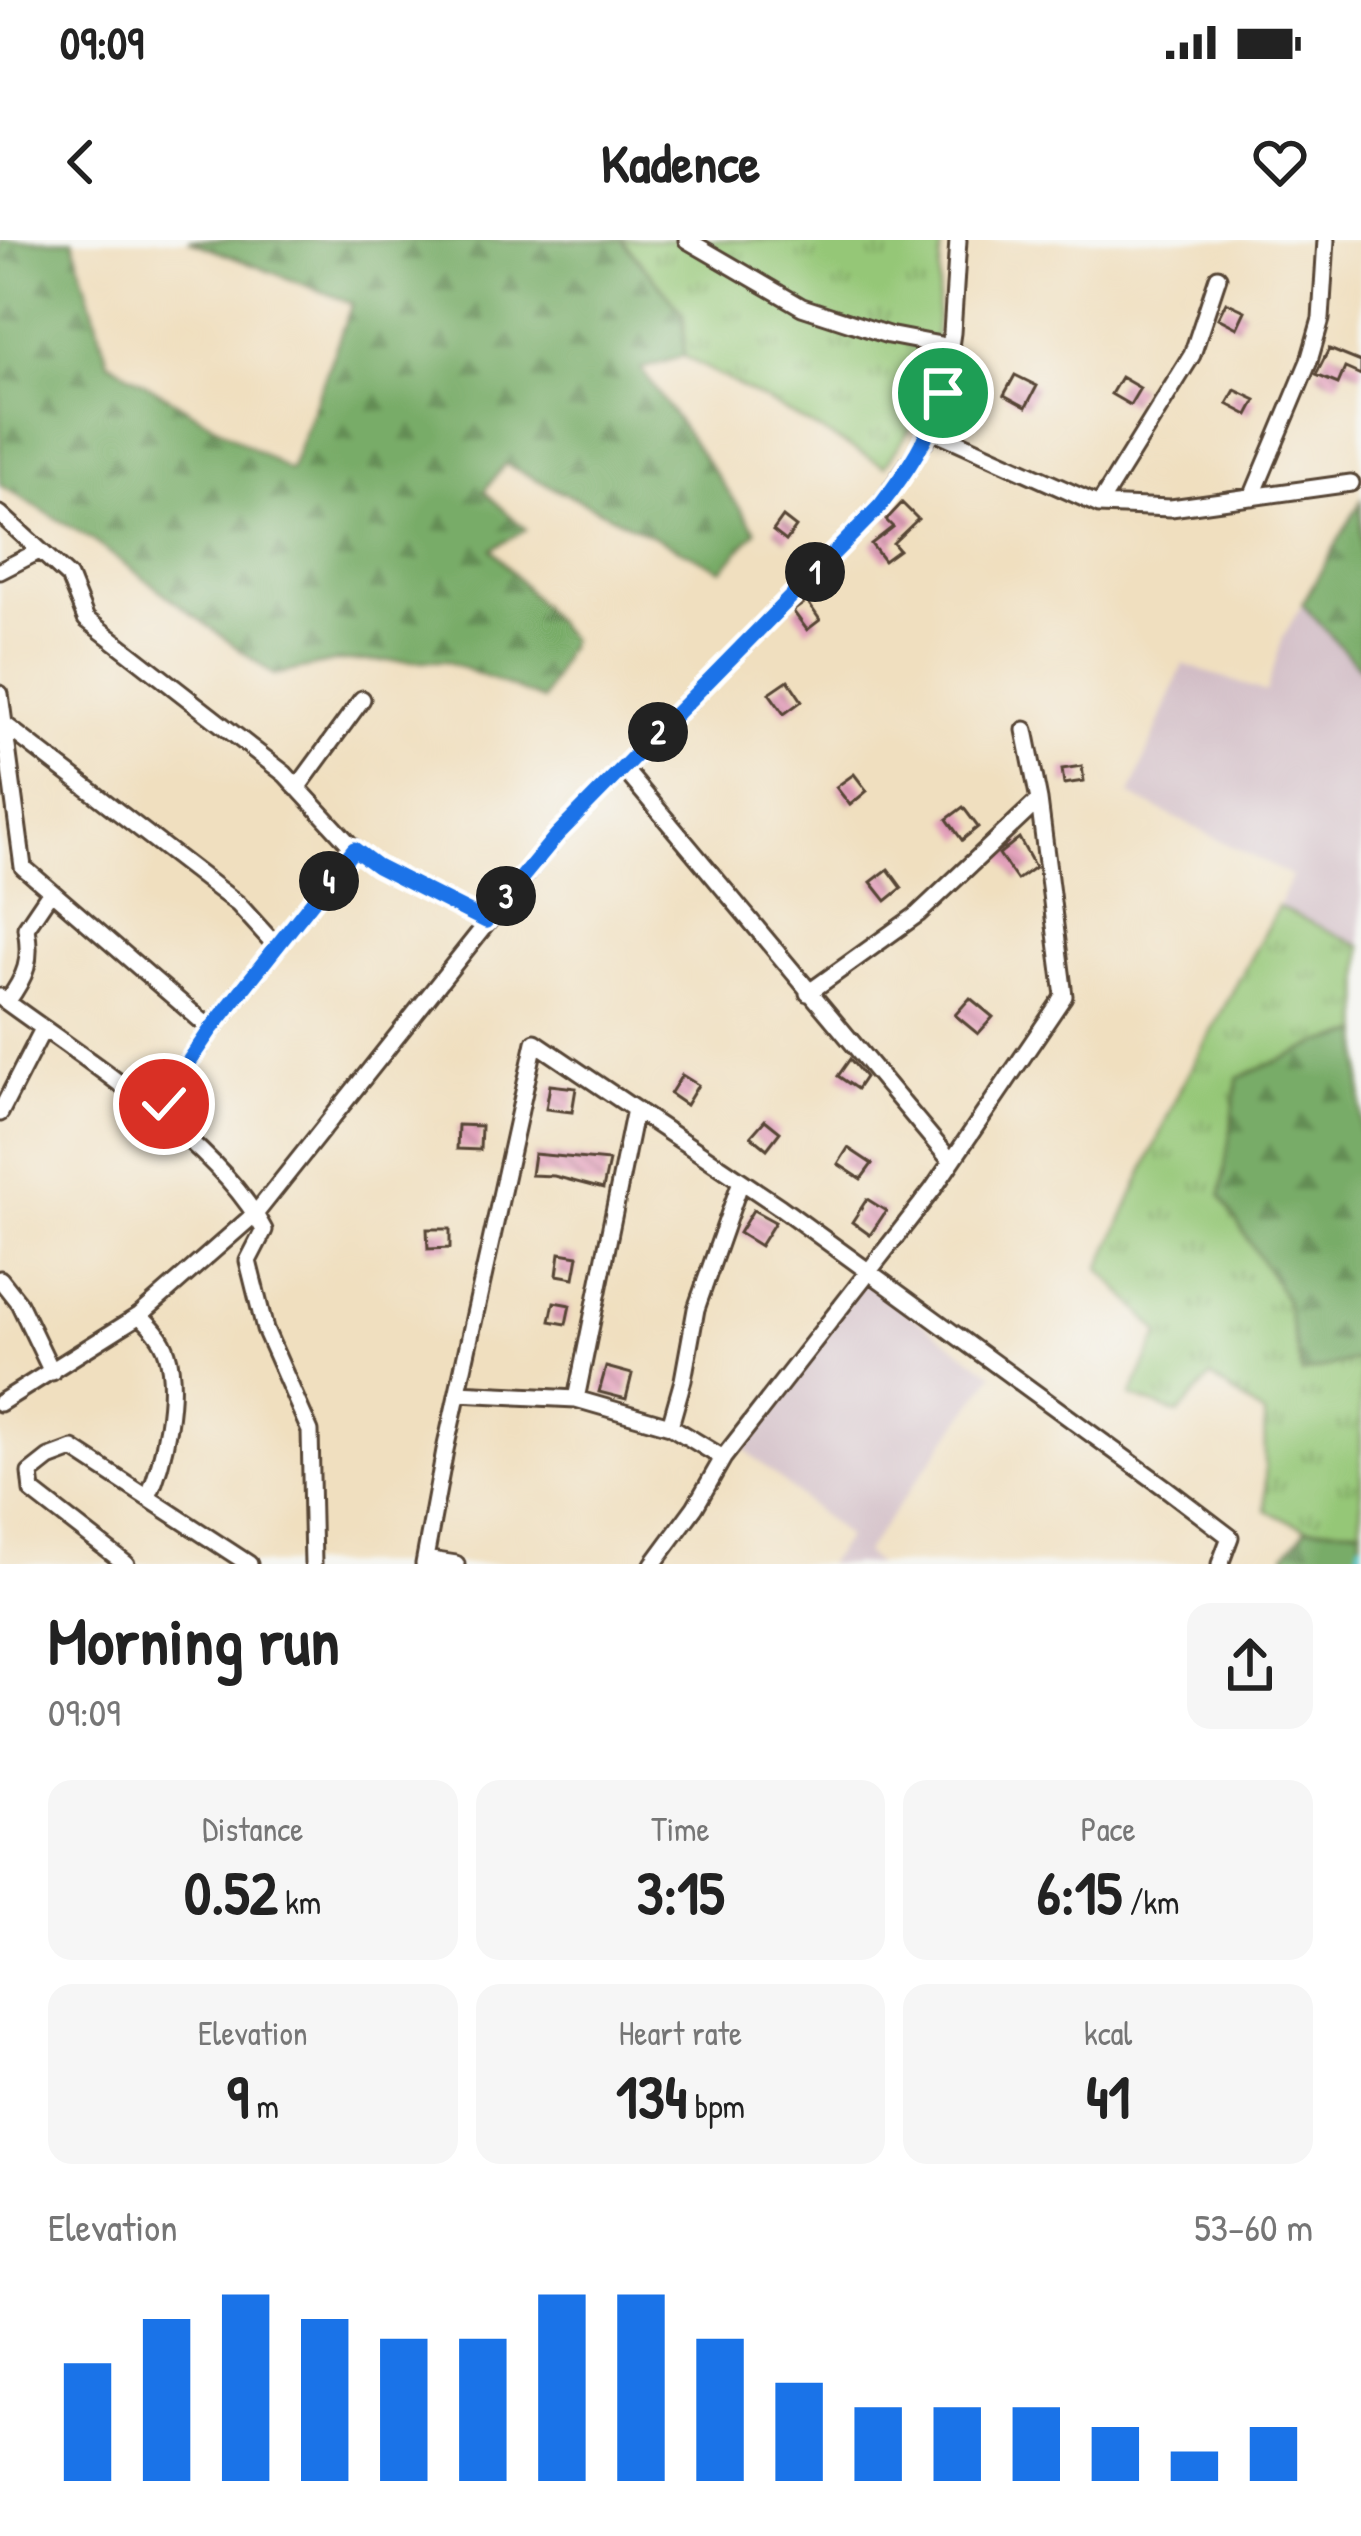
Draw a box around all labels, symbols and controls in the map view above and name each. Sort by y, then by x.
text: 09:09 [60,12,144,73]
text: Kadence [601,126,760,199]
icon: back [48,129,114,195]
icon: heart [1247,129,1313,195]
pin [892,342,994,444]
icon: arrive [910,360,976,426]
pin: 1 [785,542,845,602]
text: 1 [809,550,821,594]
pin: 2 [628,702,688,762]
text: 2 [650,710,666,754]
pin: 4 [299,851,359,911]
text: 4 [323,859,335,903]
pin: 3 [476,866,536,926]
text: 3 [499,874,513,918]
pin [113,1053,215,1155]
icon: check [131,1071,197,1137]
text: Morning run [48,1595,340,1685]
button: share [1187,1603,1313,1729]
text: 09:09 [48,1685,121,1738]
text: Distance [202,1807,303,1851]
text: Time [651,1807,710,1851]
text: Pace [1081,1807,1136,1851]
text: 0.52 [184,1851,278,1933]
text: 3:15 [637,1851,724,1933]
text: 6:15 [1037,1851,1122,1933]
text: km [278,1880,321,1924]
text: /km [1122,1880,1180,1924]
text: Elevation [198,2011,308,2055]
text: Heart rate [619,2011,742,2055]
text: kcal [1084,2011,1132,2055]
text: 9 [227,2055,249,2137]
text: 134 [616,2055,687,2137]
text: 41 [1086,2055,1130,2137]
text: m [249,2084,279,2128]
text: bpm [687,2084,745,2128]
text: Elevation [48,2200,178,2253]
text: 53–60 m [1194,2200,1313,2253]

